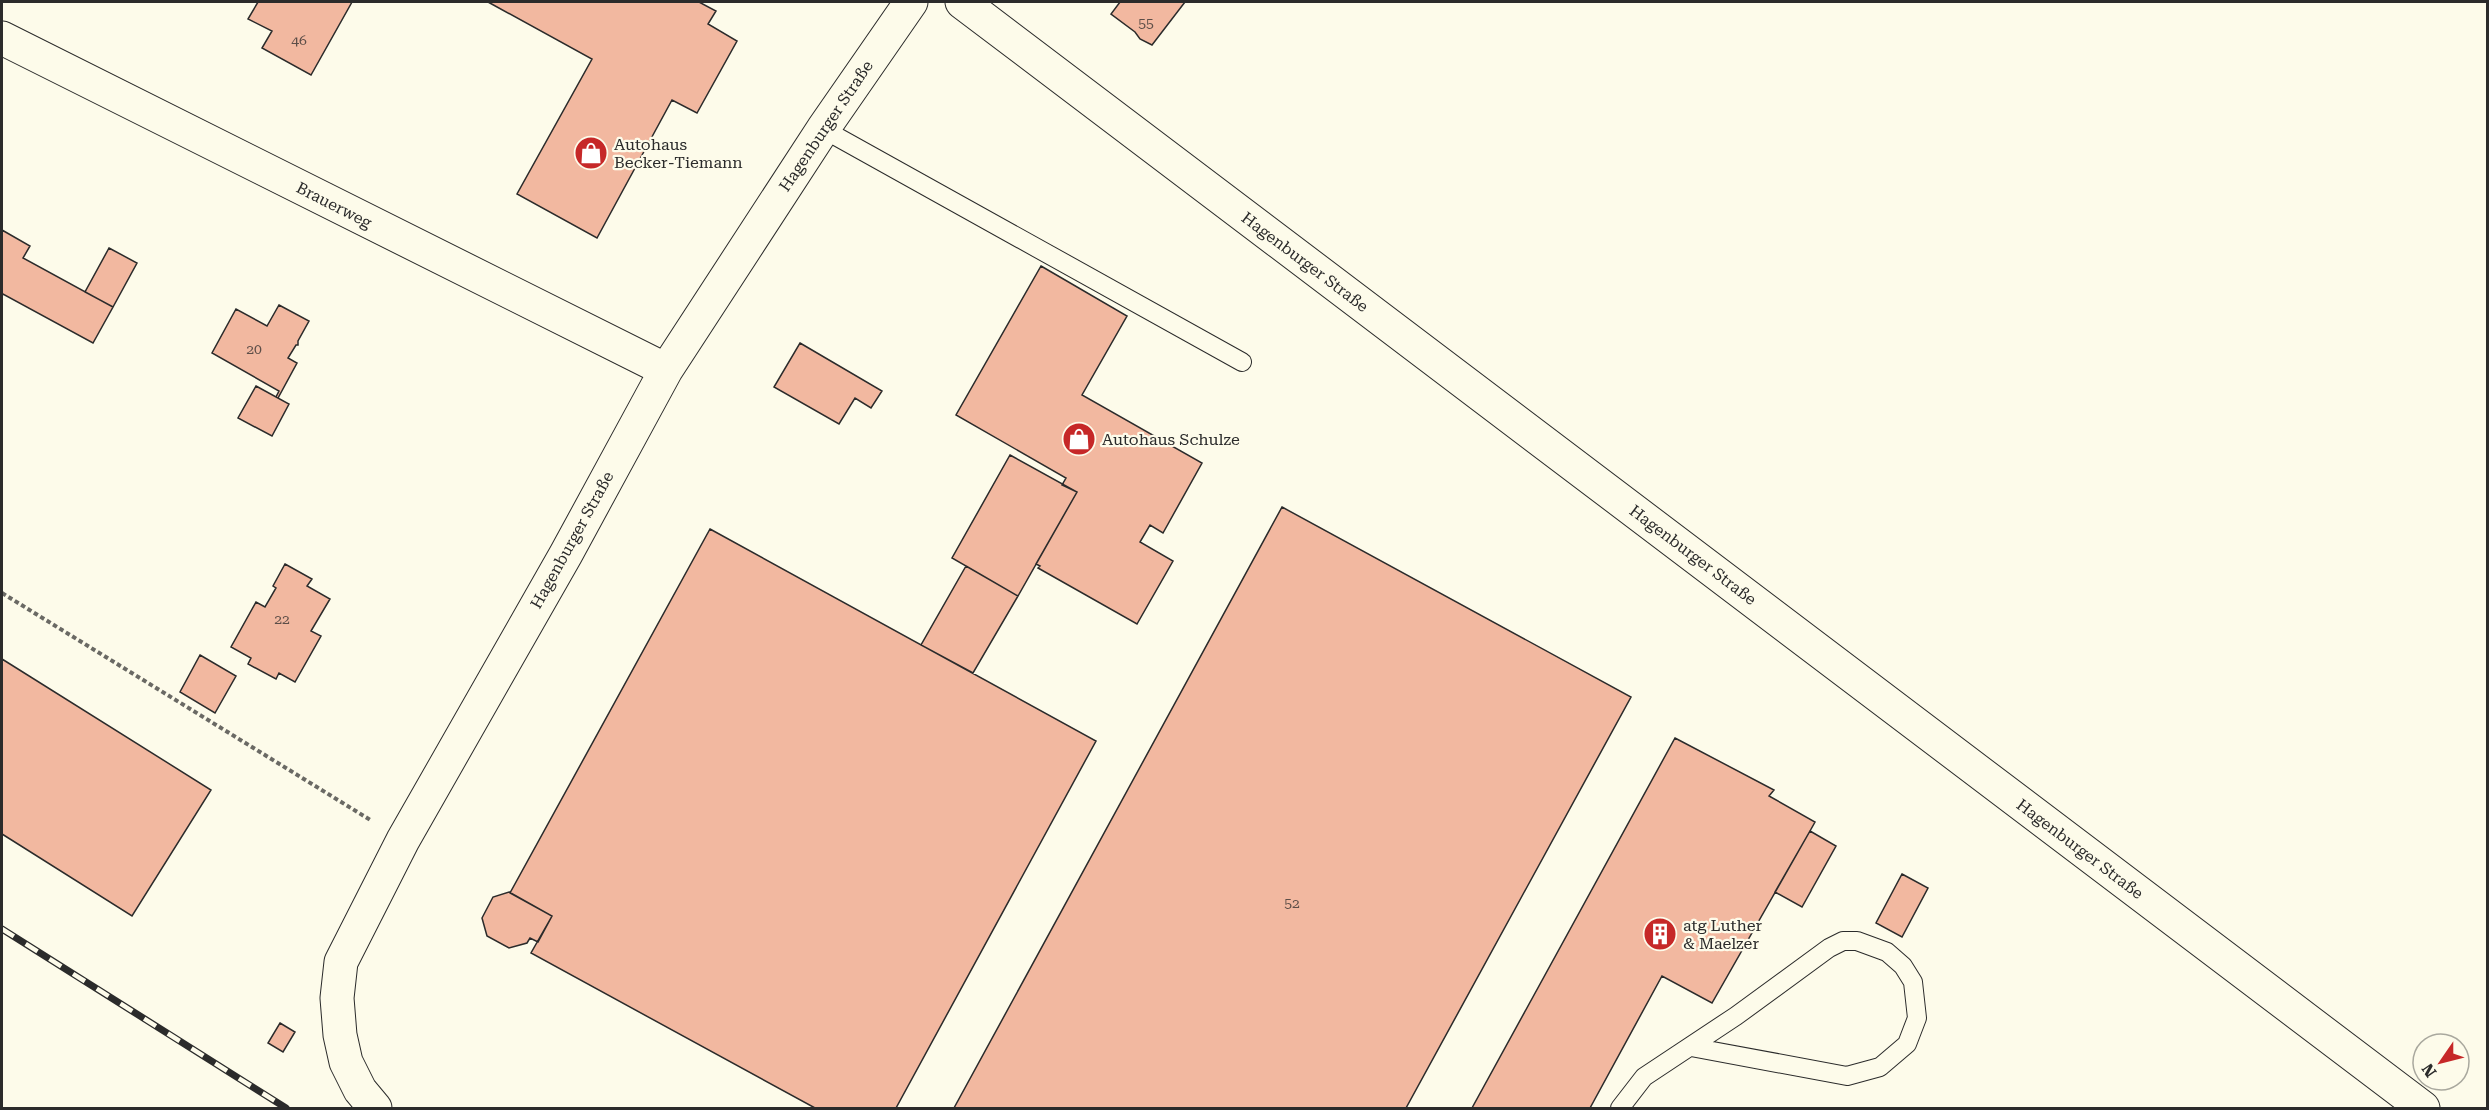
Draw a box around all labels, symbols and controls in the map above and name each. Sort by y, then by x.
house number: 55 [1138,15,1154,31]
house number: 46 [291,32,307,48]
street label: Hagenburger Straße [775,57,877,195]
shop icon: Autohaus Becker-Tiemann [573,135,609,171]
place label: Autohaus Becker-Tiemann [614,135,743,172]
street label: Brauerweg [293,178,376,233]
street label: Hagenburger Straße [1238,208,1372,316]
house number: 20 [246,341,262,357]
shop icon: Autohaus Schulze [1061,421,1097,457]
place label: Autohaus Schulze [1102,430,1240,449]
street label: Hagenburger Straße [526,468,618,612]
street label: Hagenburger Straße [1626,501,1760,609]
house number: 22 [274,611,290,627]
street label: Hagenburger Straße [2013,795,2147,903]
house number: 52 [1284,895,1300,911]
building icon: atg Luther & Maelzer [1642,916,1678,952]
place label: atg Luther & Maelzer [1683,916,1763,953]
north arrow [2411,1032,2471,1092]
text: N [2418,1060,2440,1081]

